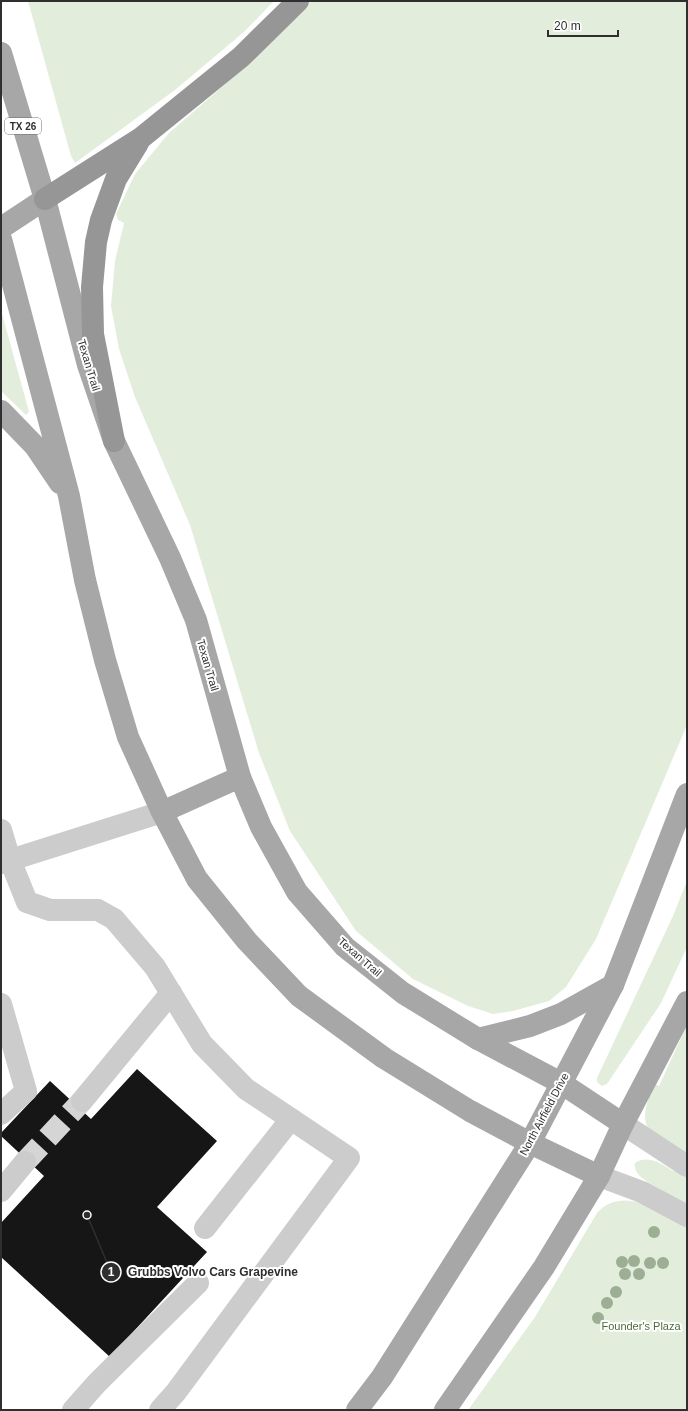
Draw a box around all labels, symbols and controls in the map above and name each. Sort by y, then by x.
scale bar [548,12,618,38]
text: 20 m [554,19,581,33]
road number: TX 26 [5,118,41,134]
street label: Texan Trail [75,338,103,392]
street label: Texan Trail [195,638,221,692]
street label: Texan Trail [336,935,384,979]
street label: North Airfield Drive [517,1071,571,1157]
callout: Grubbs Volvo Cars Grapevine [101,1260,306,1284]
text: 1 [108,1265,115,1279]
text: Grubbs Volvo Cars Grapevine [128,1265,298,1279]
park label: Founder's Plaza [601,1320,681,1332]

